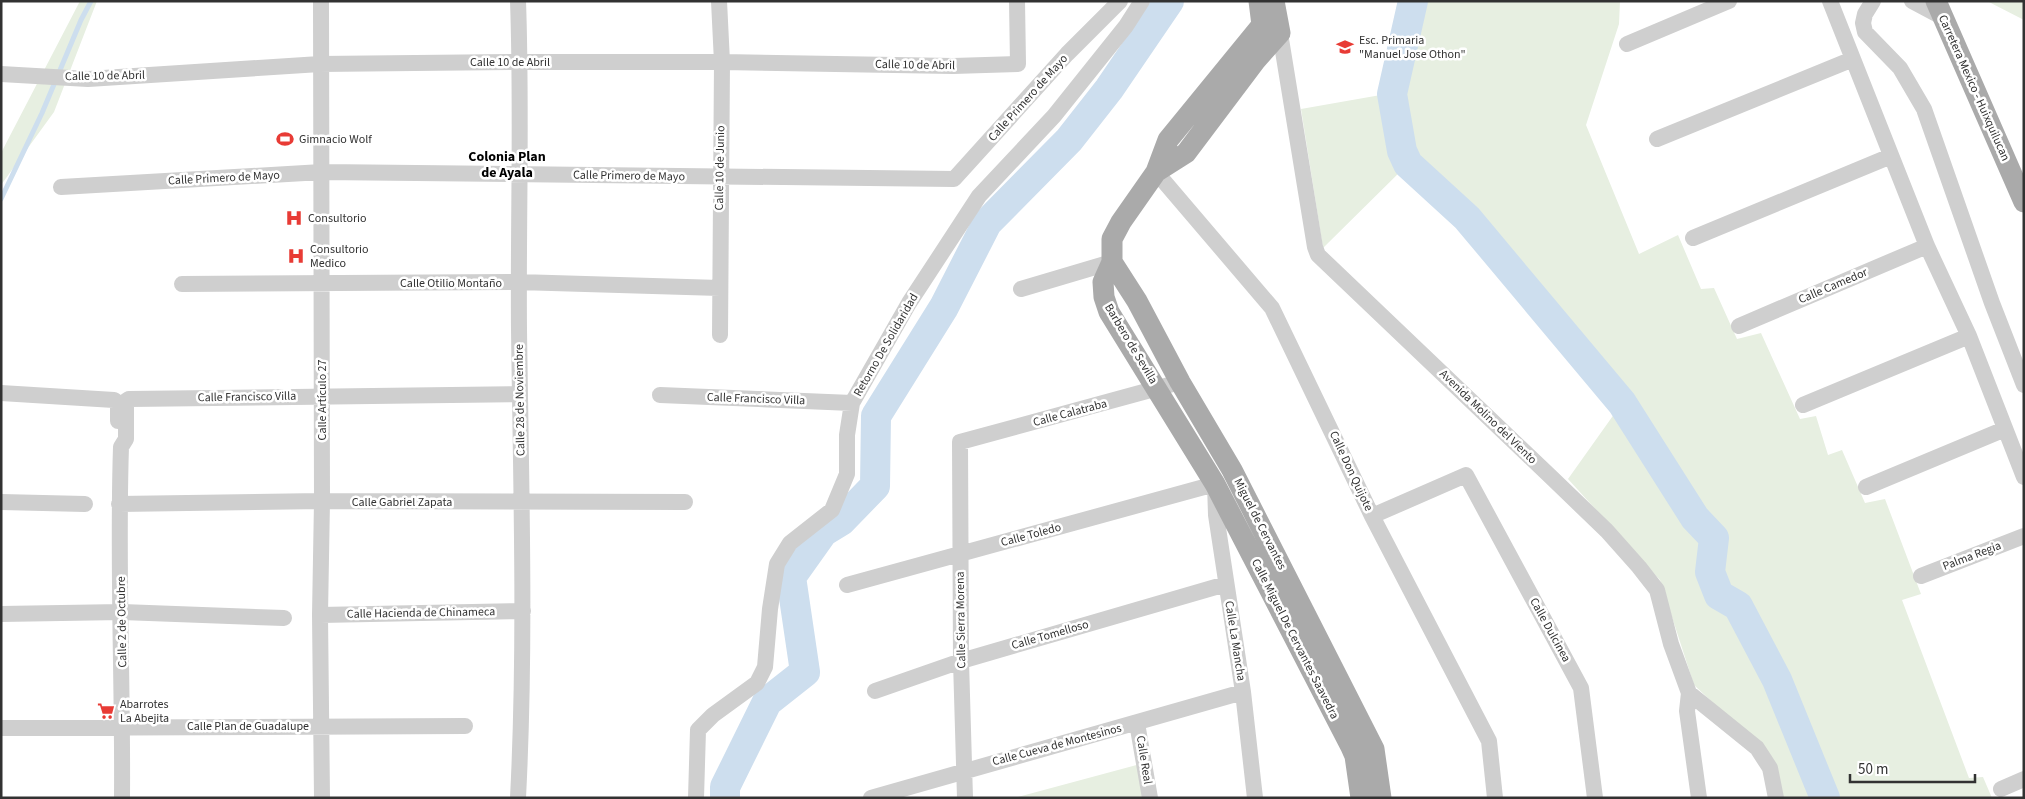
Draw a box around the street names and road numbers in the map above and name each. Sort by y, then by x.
street label: Carretera Mexico - Huixquilucan [1934,12,2014,164]
street label: Calle Primero de Mayo [984,51,1072,145]
street label: Calle 10 de Abril [470,54,550,71]
street label: Calle 10 de Abril [875,56,955,74]
street label: Calle 10 de Abril [65,67,145,85]
street label: Calle 10 de Junio [711,125,729,211]
street label: Calle Primero de Mayo [168,167,280,189]
street label: Calle Primero de Mayo [573,167,685,185]
street label: Calle Camedor [1796,263,1871,308]
street label: Calle Otilio Montaño [400,275,502,292]
street label: Retorno De Solidaridad [850,290,922,400]
street label: Barbero de Sevilla [1100,301,1162,387]
street label: Calle 28 de Noviembre [511,344,529,456]
street label: Calle Artículo 27 [314,359,331,440]
street label: Avenida Molino del Viento [1436,366,1540,468]
street label: Calle Francisco Villa [198,388,296,406]
street label: Calle Francisco Villa [707,389,805,409]
street label: Calle Calatraba [1031,395,1109,431]
street label: Calle Don Quijote [1325,428,1377,514]
street label: Miguel de Cervantes [1230,475,1290,573]
street label: Calle Gabriel Zapata [352,494,452,511]
street label: Calle Toledo [999,519,1063,551]
street label: Palma Regia [1940,537,2004,575]
street label: Calle Miguel De Cervantes Saavedra [1247,556,1343,722]
street label: Calle Sierra Morena [952,571,970,669]
street label: Calle 2 de Octubre [113,576,131,668]
street label: Calle Dulcinea [1525,595,1575,665]
street label: Calle La Mancha [1220,600,1250,682]
street label: Calle Hacienda de Chinameca [347,603,495,623]
street label: Calle Tomelloso [1009,616,1091,654]
street label: Calle Plan de Guadalupe [187,718,309,735]
street label: Calle Cueva de Montesinos [990,720,1124,770]
street label: Calle Real [1132,734,1156,786]

